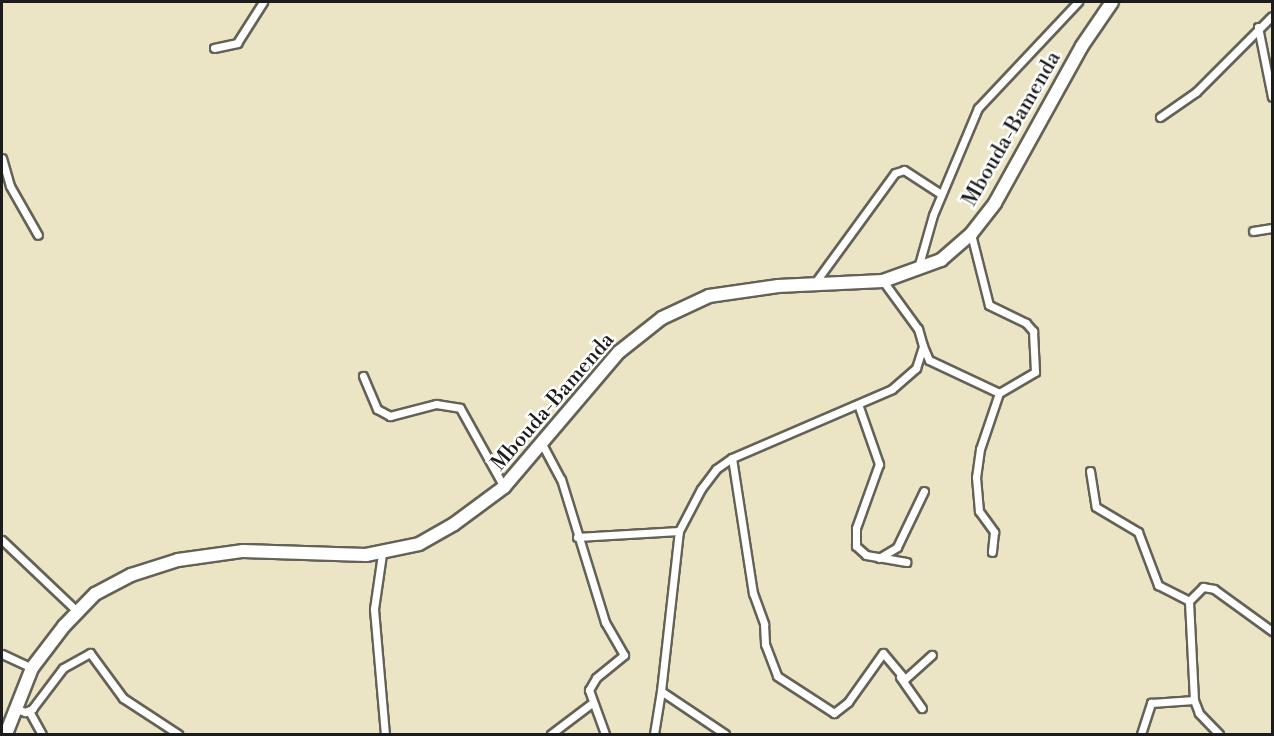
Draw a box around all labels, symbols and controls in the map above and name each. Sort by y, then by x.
street label: Mbouda-Bamenda [957,47,1067,211]
street label: Mbouda-Bamenda [486,328,620,476]

